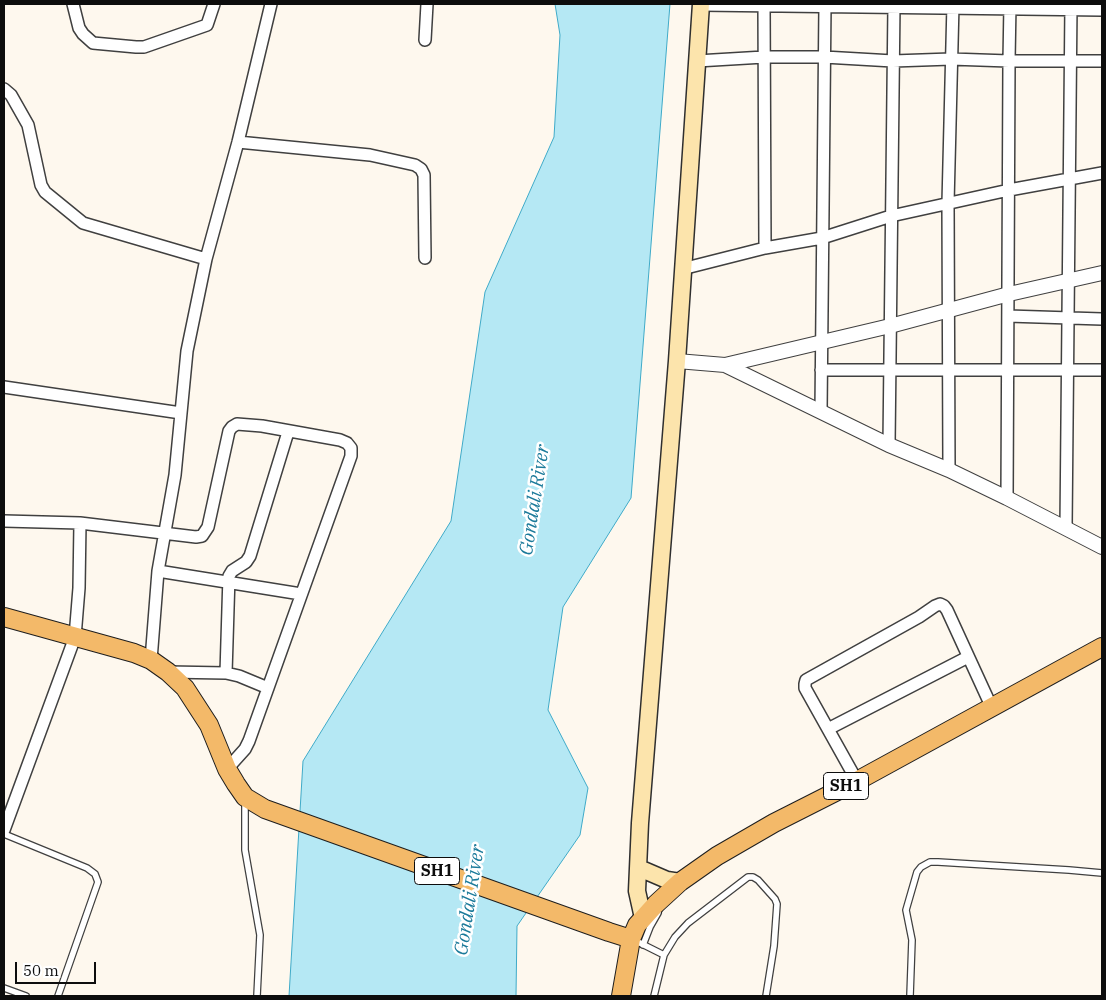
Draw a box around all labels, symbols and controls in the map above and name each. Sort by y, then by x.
water label: Gondali River [515,443,555,557]
road number: SH1 [824,772,868,799]
water label: Gondali River [450,843,490,957]
road number: SH1 [414,858,460,884]
scale bar [18,952,99,984]
text: 50 m [23,961,59,980]

